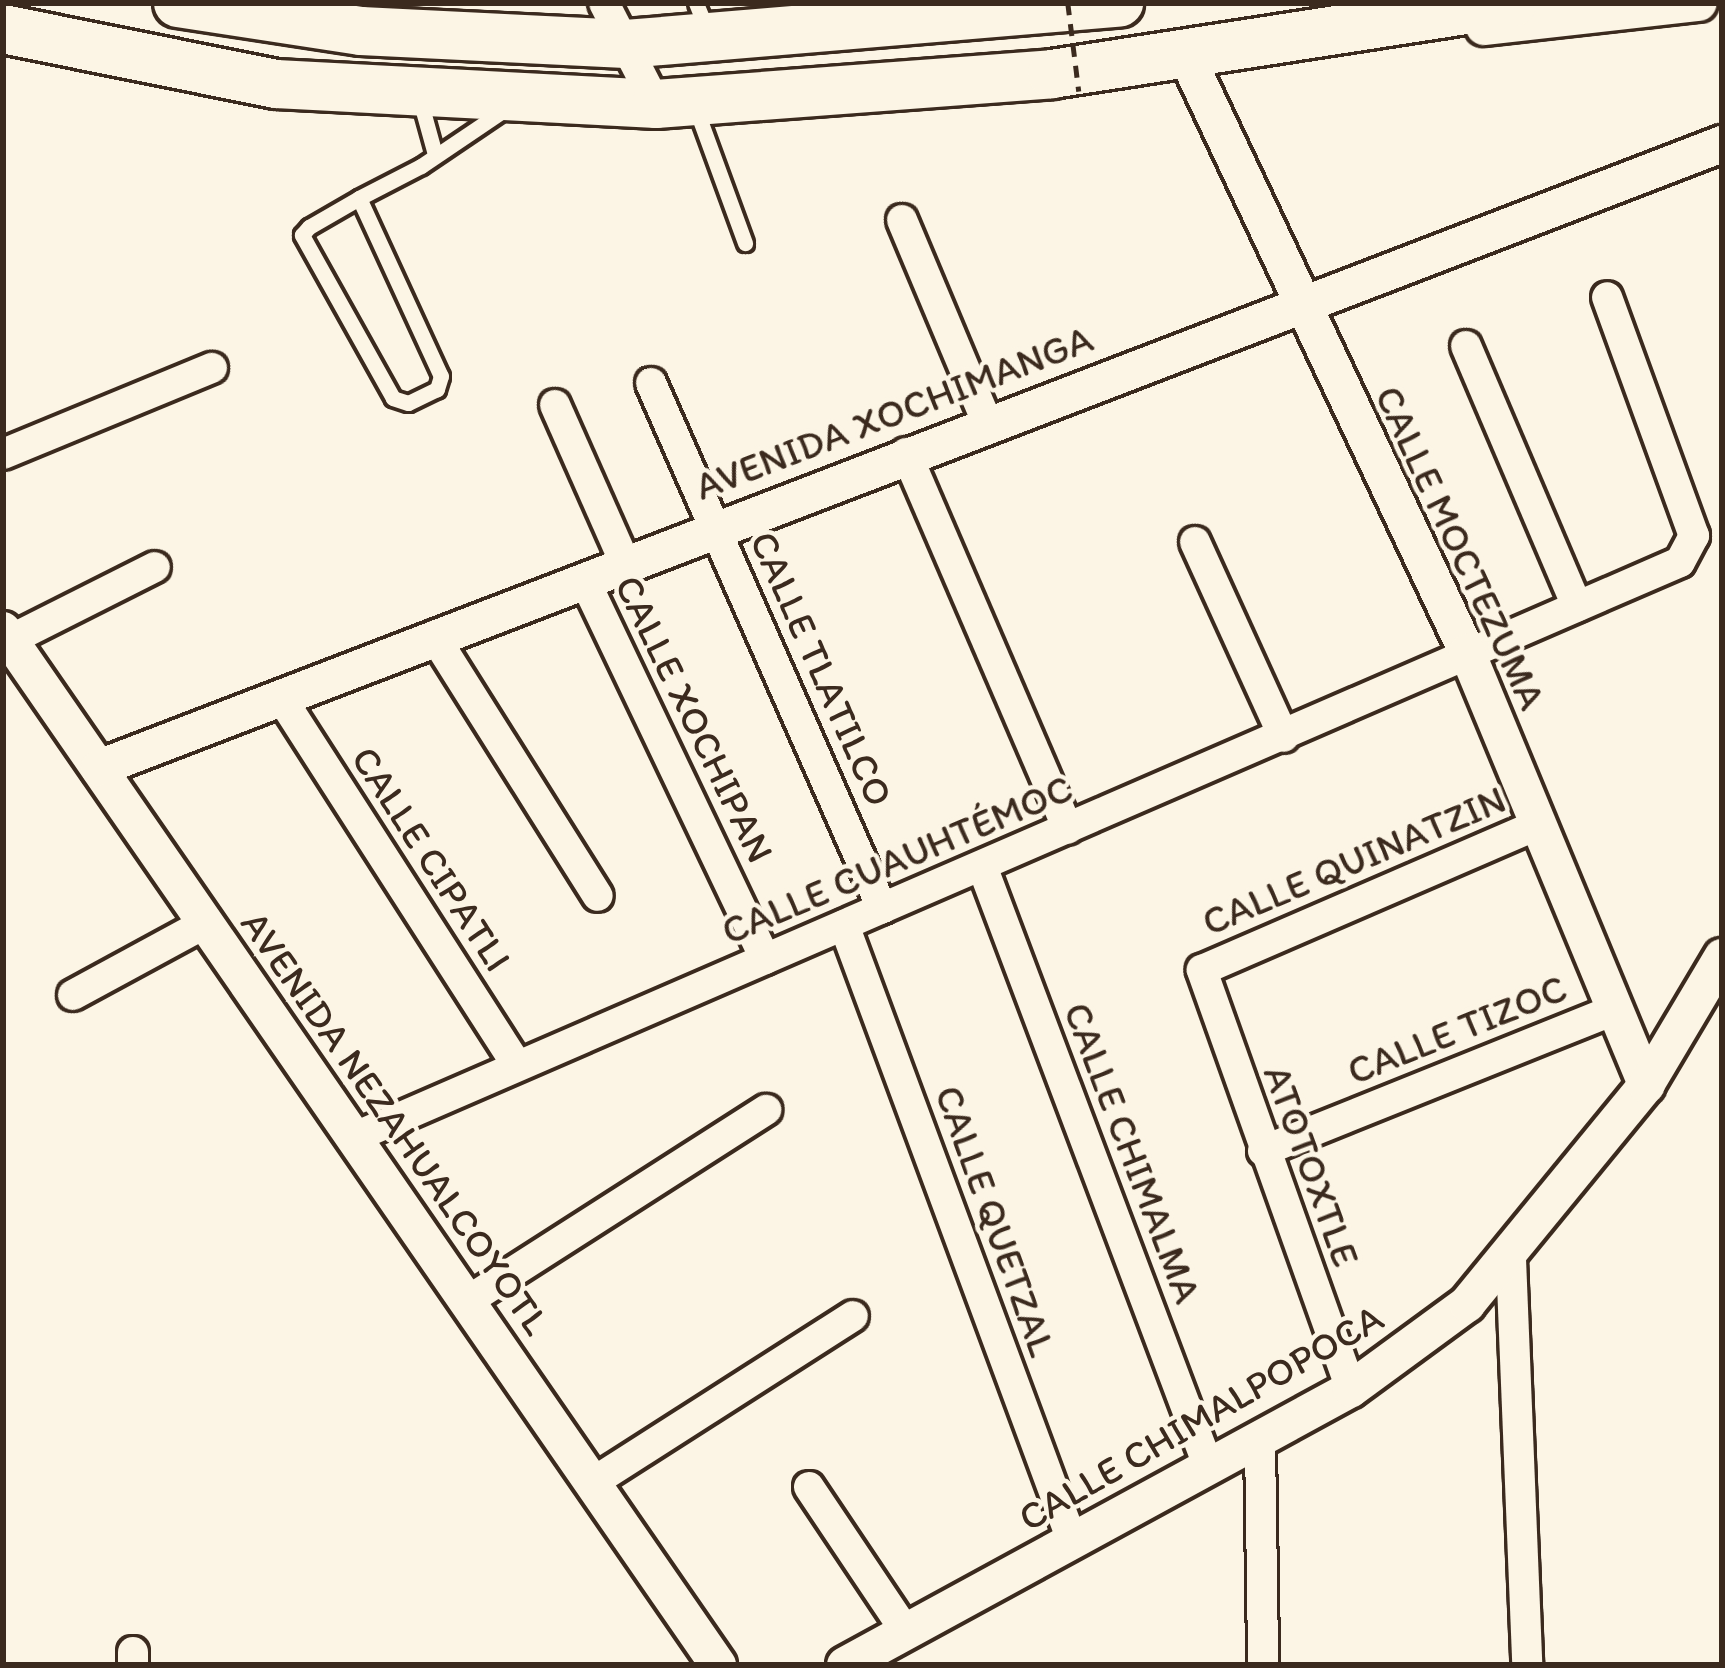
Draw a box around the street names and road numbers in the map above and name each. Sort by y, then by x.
street label: AVENIDA XOCHIMANGA [691,316,1097,510]
street label: CALLE MOCTEZUMA [1364,378,1556,718]
street label: CALLE TLATILCO [740,526,902,812]
street label: CALLE XOCHIPAN [605,570,783,868]
street label: CALLE CIPATLI [340,736,522,982]
street label: CALLE CUAUHTÉMOC [715,765,1079,955]
street label: CALLE QUINATZIN [1197,777,1511,945]
street label: AVENIDA NEZAHUALCOYOTL [231,902,559,1344]
street label: CALLE TIZOC [1341,965,1573,1095]
street label: CALLE CHIMALMA [1053,996,1211,1310]
street label: ATOTOXTLE [1253,1059,1369,1273]
street label: CALLE QUETZAL [924,1079,1066,1363]
street label: CALLE CHIMALPOPOCA [1010,1294,1392,1542]

